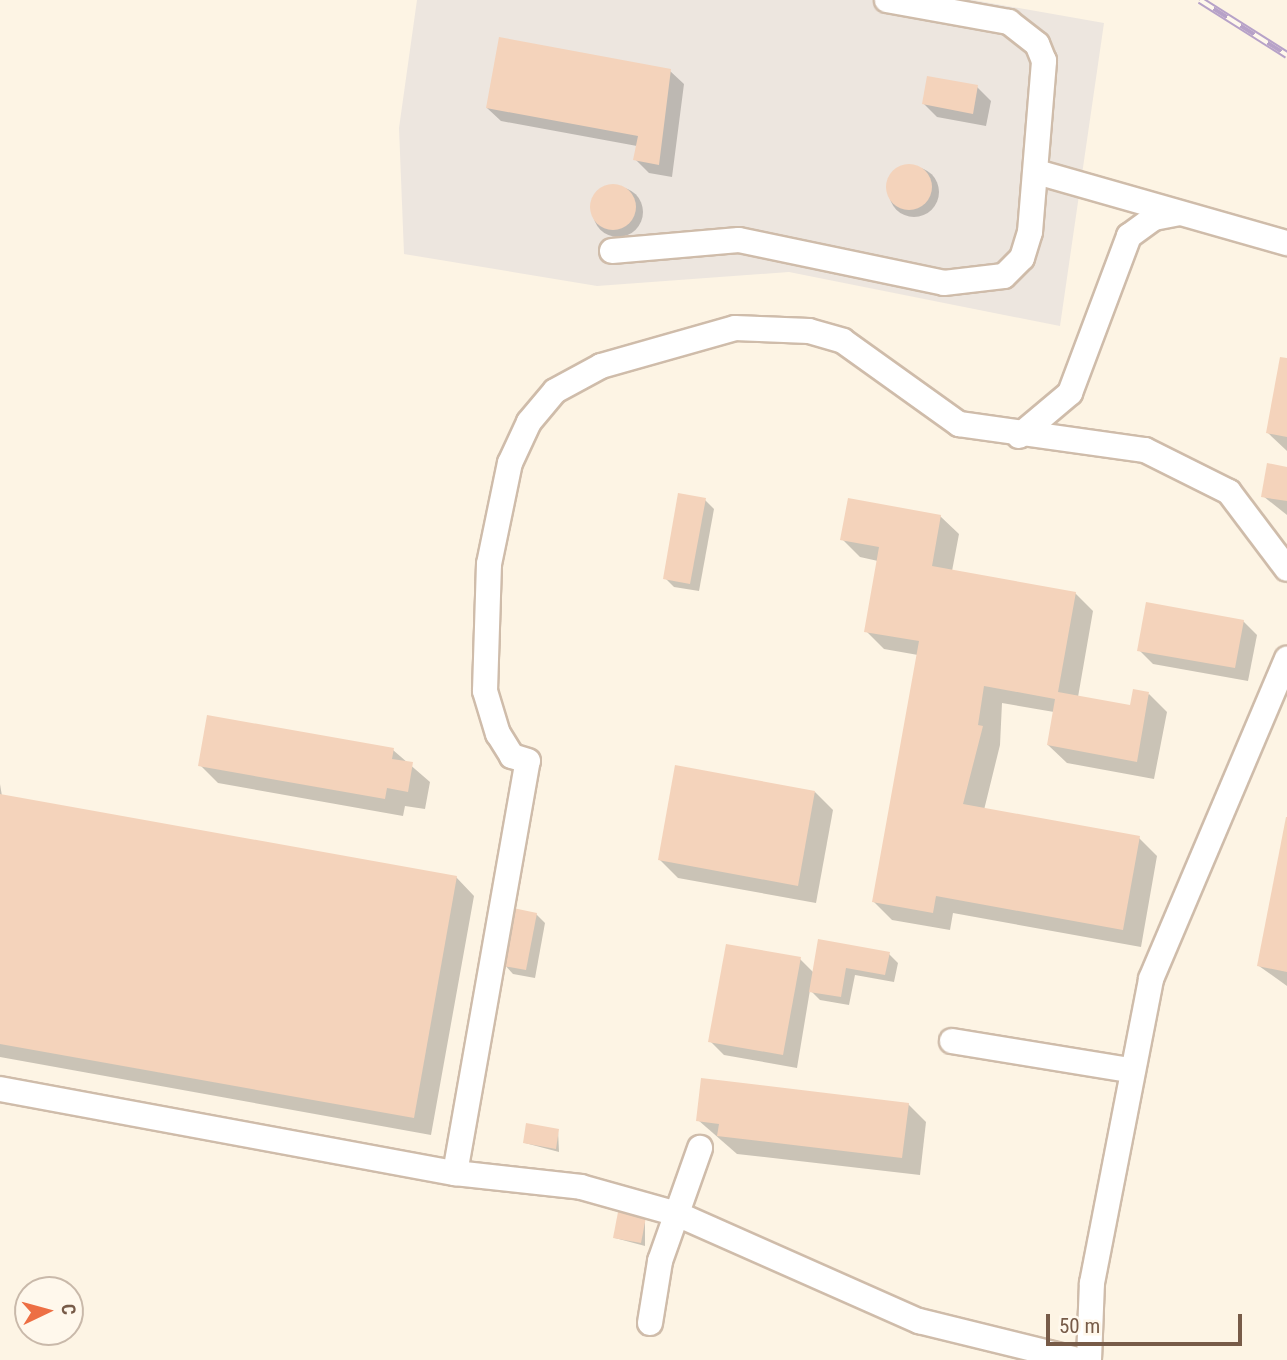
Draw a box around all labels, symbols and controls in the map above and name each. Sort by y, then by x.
north arrow [14,1276,84,1346]
scale bar [1049,1300,1245,1344]
text: С [56,1303,80,1316]
text: 50 m [1059,1314,1100,1338]

